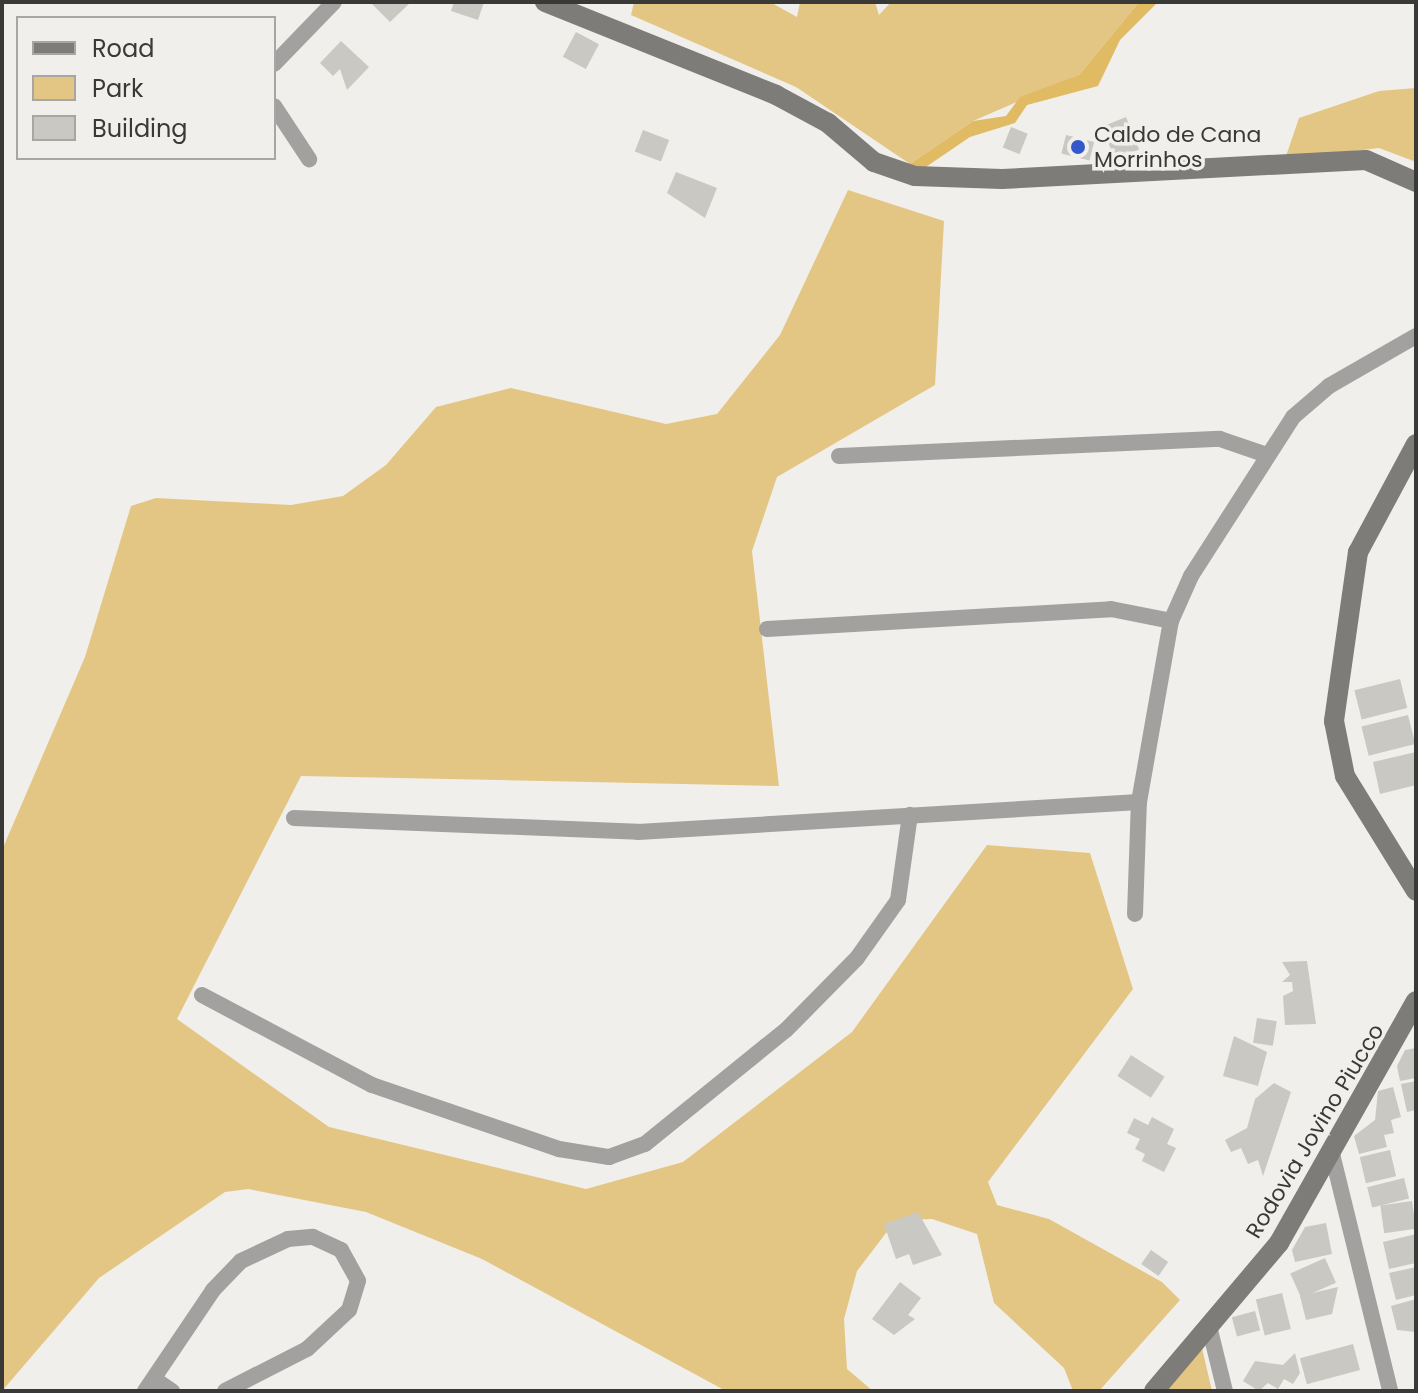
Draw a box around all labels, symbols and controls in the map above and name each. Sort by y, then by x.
legend [16,16,276,160]
text: Road [92,32,154,65]
text: Park [92,72,143,105]
text: Building [92,112,188,145]
place label: Caldo de Cana Morrinhos [1094,121,1261,172]
marker: Caldo de Cana Morrinhos [1069,138,1087,156]
street label: Rodovia Jovino Piucco [1240,1019,1390,1243]

